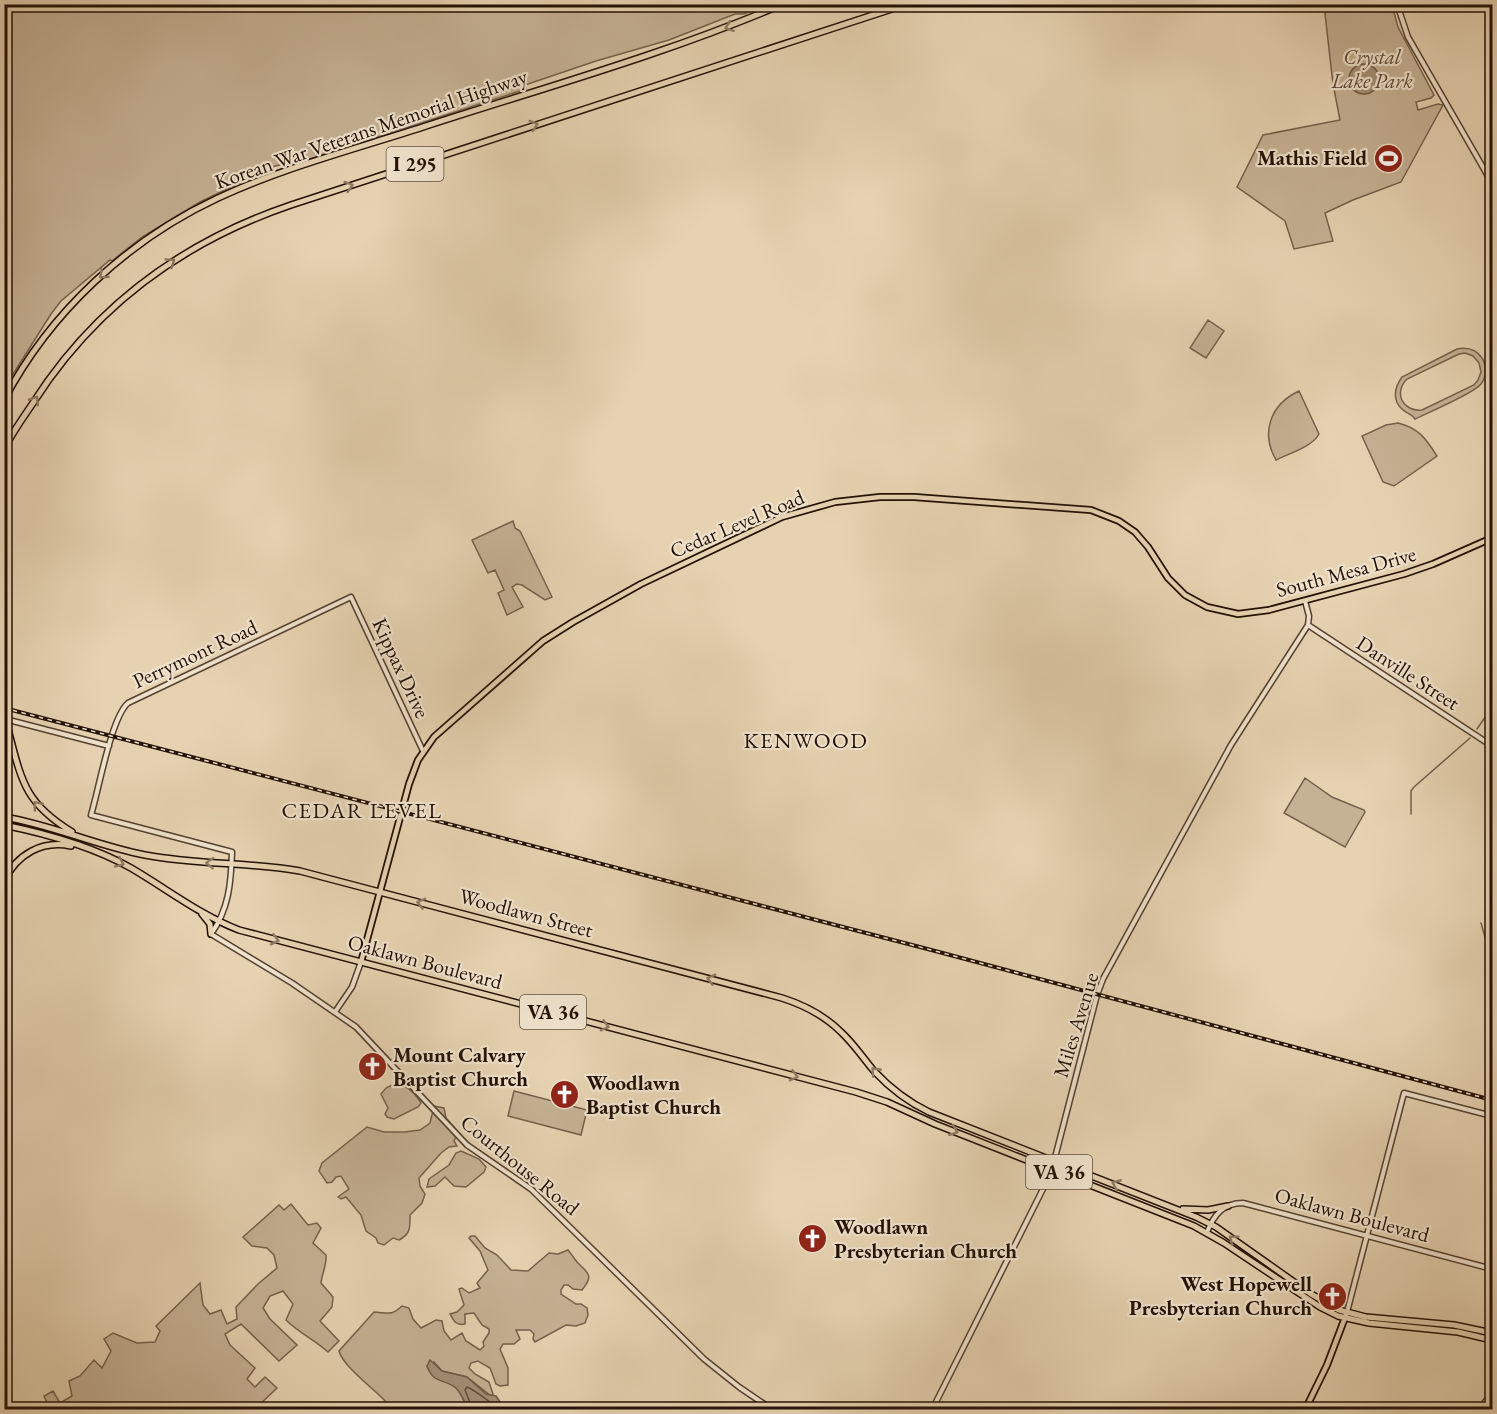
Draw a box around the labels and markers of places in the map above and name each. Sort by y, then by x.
sports icon: Mathis Field [1372,142,1404,174]
place label: Mathis Field [1257,144,1367,171]
place label: Mount Calvary Baptist Church [393,1041,528,1092]
church icon: Mount Calvary Baptist Church [356,1051,388,1083]
place label: Woodlawn Baptist Church [586,1069,721,1120]
church icon: Woodlawn Baptist Church [549,1079,581,1111]
place label: Woodlawn Presbyterian Church [834,1213,1017,1264]
church icon: Woodlawn Presbyterian Church [797,1223,829,1255]
place label: West Hopewell Presbyterian Church [1129,1270,1312,1321]
church icon: West Hopewell Presbyterian Church [1317,1280,1349,1312]

